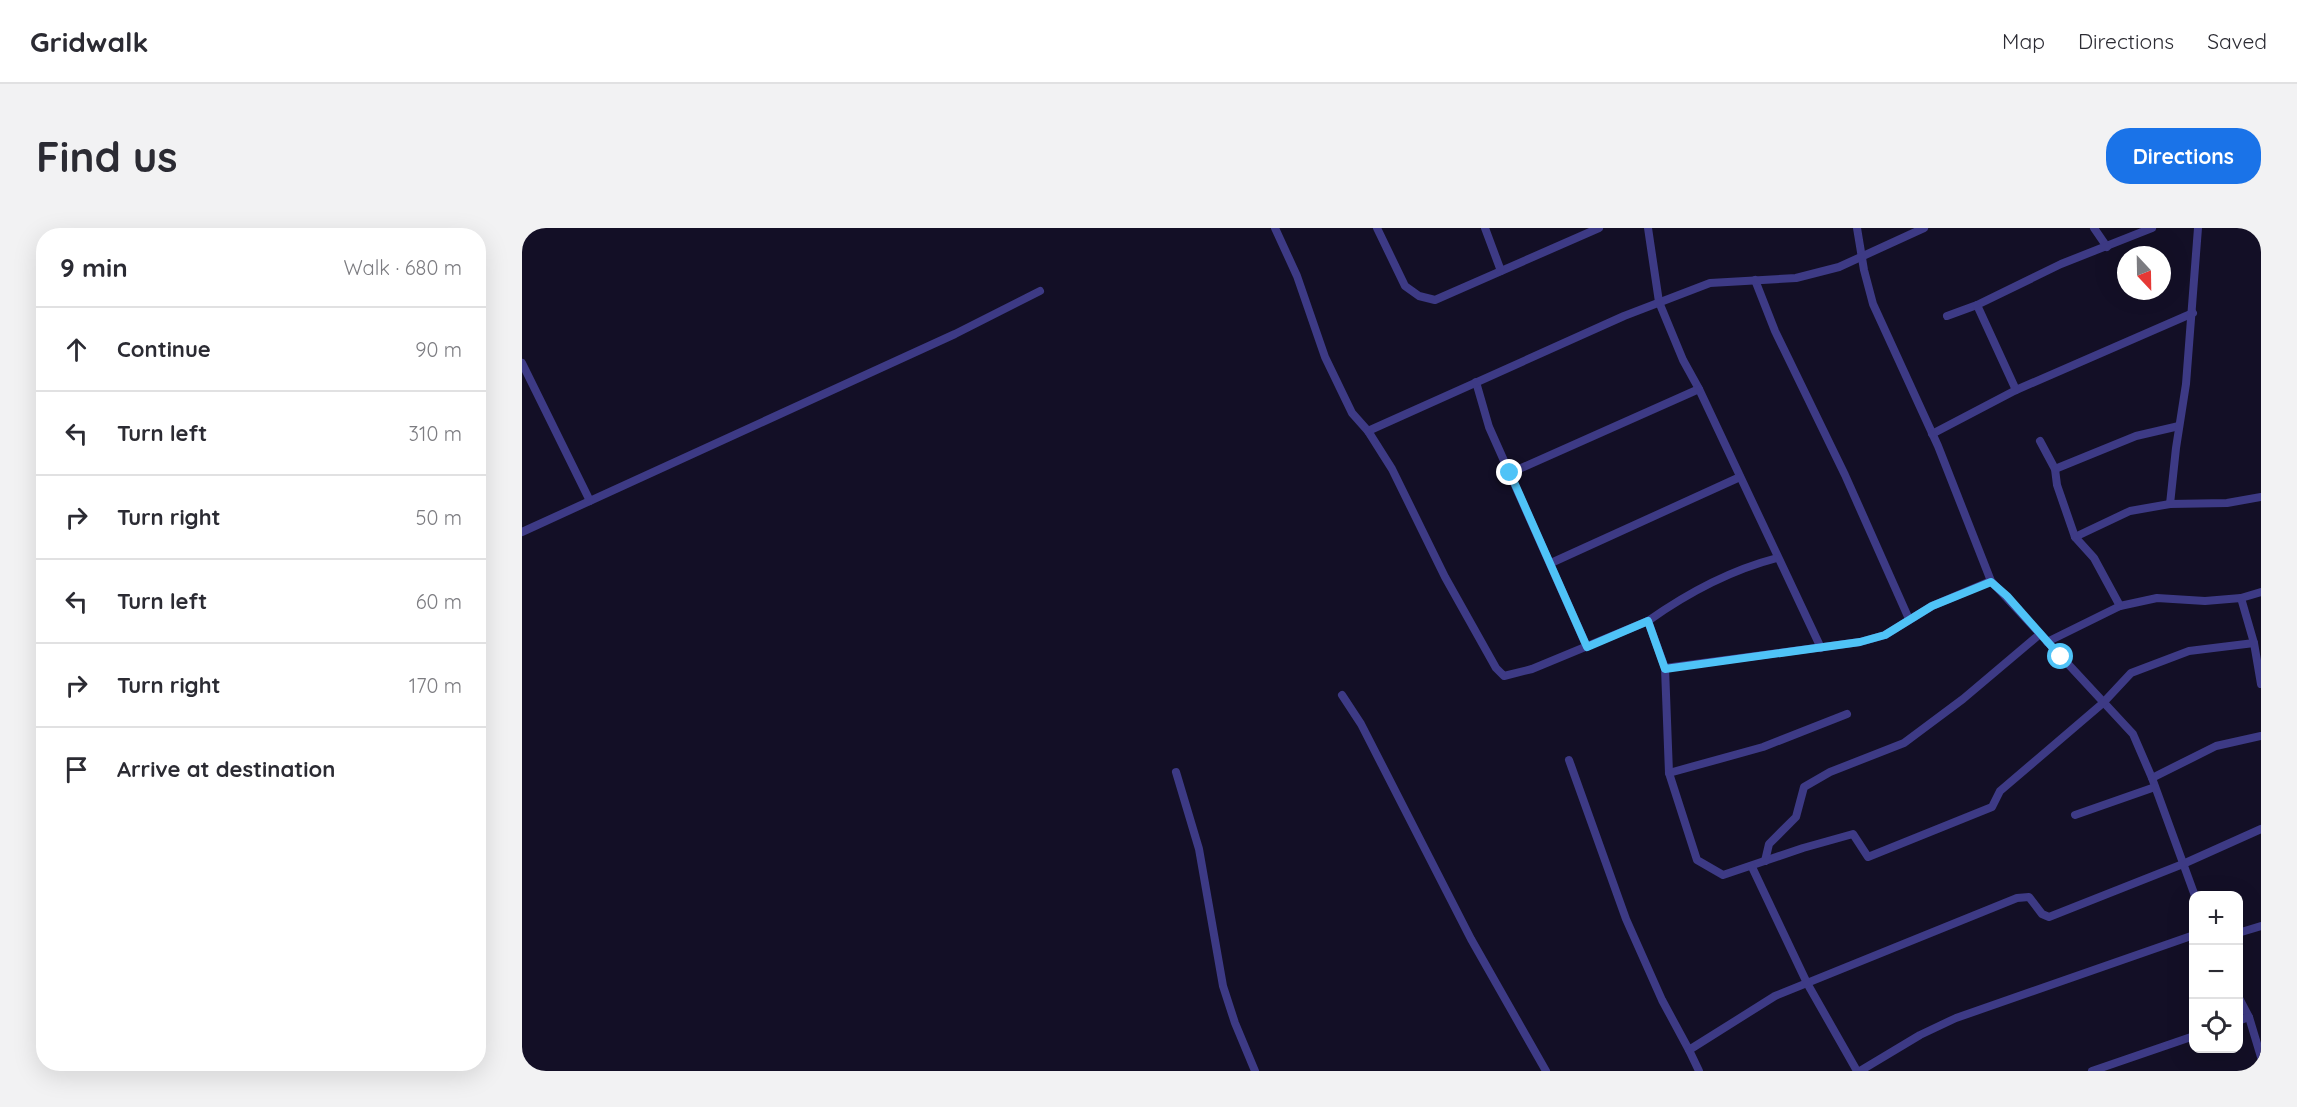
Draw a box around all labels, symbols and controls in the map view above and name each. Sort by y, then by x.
text: Gridwalk [30,24,149,59]
text: Map [2002,28,2045,54]
text: Directions [2078,28,2174,54]
text: Saved [2207,28,2267,54]
button: Directions [2106,128,2261,184]
text: Find us [36,130,178,183]
north arrow [2117,246,2171,300]
text: 9 min [60,251,128,284]
text: Walk · 680 m [343,255,462,280]
icon: ahead [60,333,93,366]
text: Continue [117,335,211,363]
text: 90 m [415,337,462,362]
icon: left [60,417,93,450]
text: Turn left [117,419,207,447]
text: 310 m [409,421,462,446]
route end [1496,459,1522,485]
icon: right [60,501,93,534]
text: Turn right [117,503,221,531]
text: 50 m [416,505,462,530]
icon: left [60,585,93,618]
text: Turn left [117,587,207,615]
text: 60 m [416,589,462,614]
route start [2047,643,2073,669]
icon: right [60,669,93,702]
text: Turn right [117,671,221,699]
text: 170 m [409,673,462,698]
icon: arrive [60,753,93,786]
text: Arrive at destination [117,755,335,783]
map controls [2189,891,2243,1053]
button: + [2189,891,2243,945]
button: − [2189,945,2243,999]
button: locate [2189,999,2243,1053]

